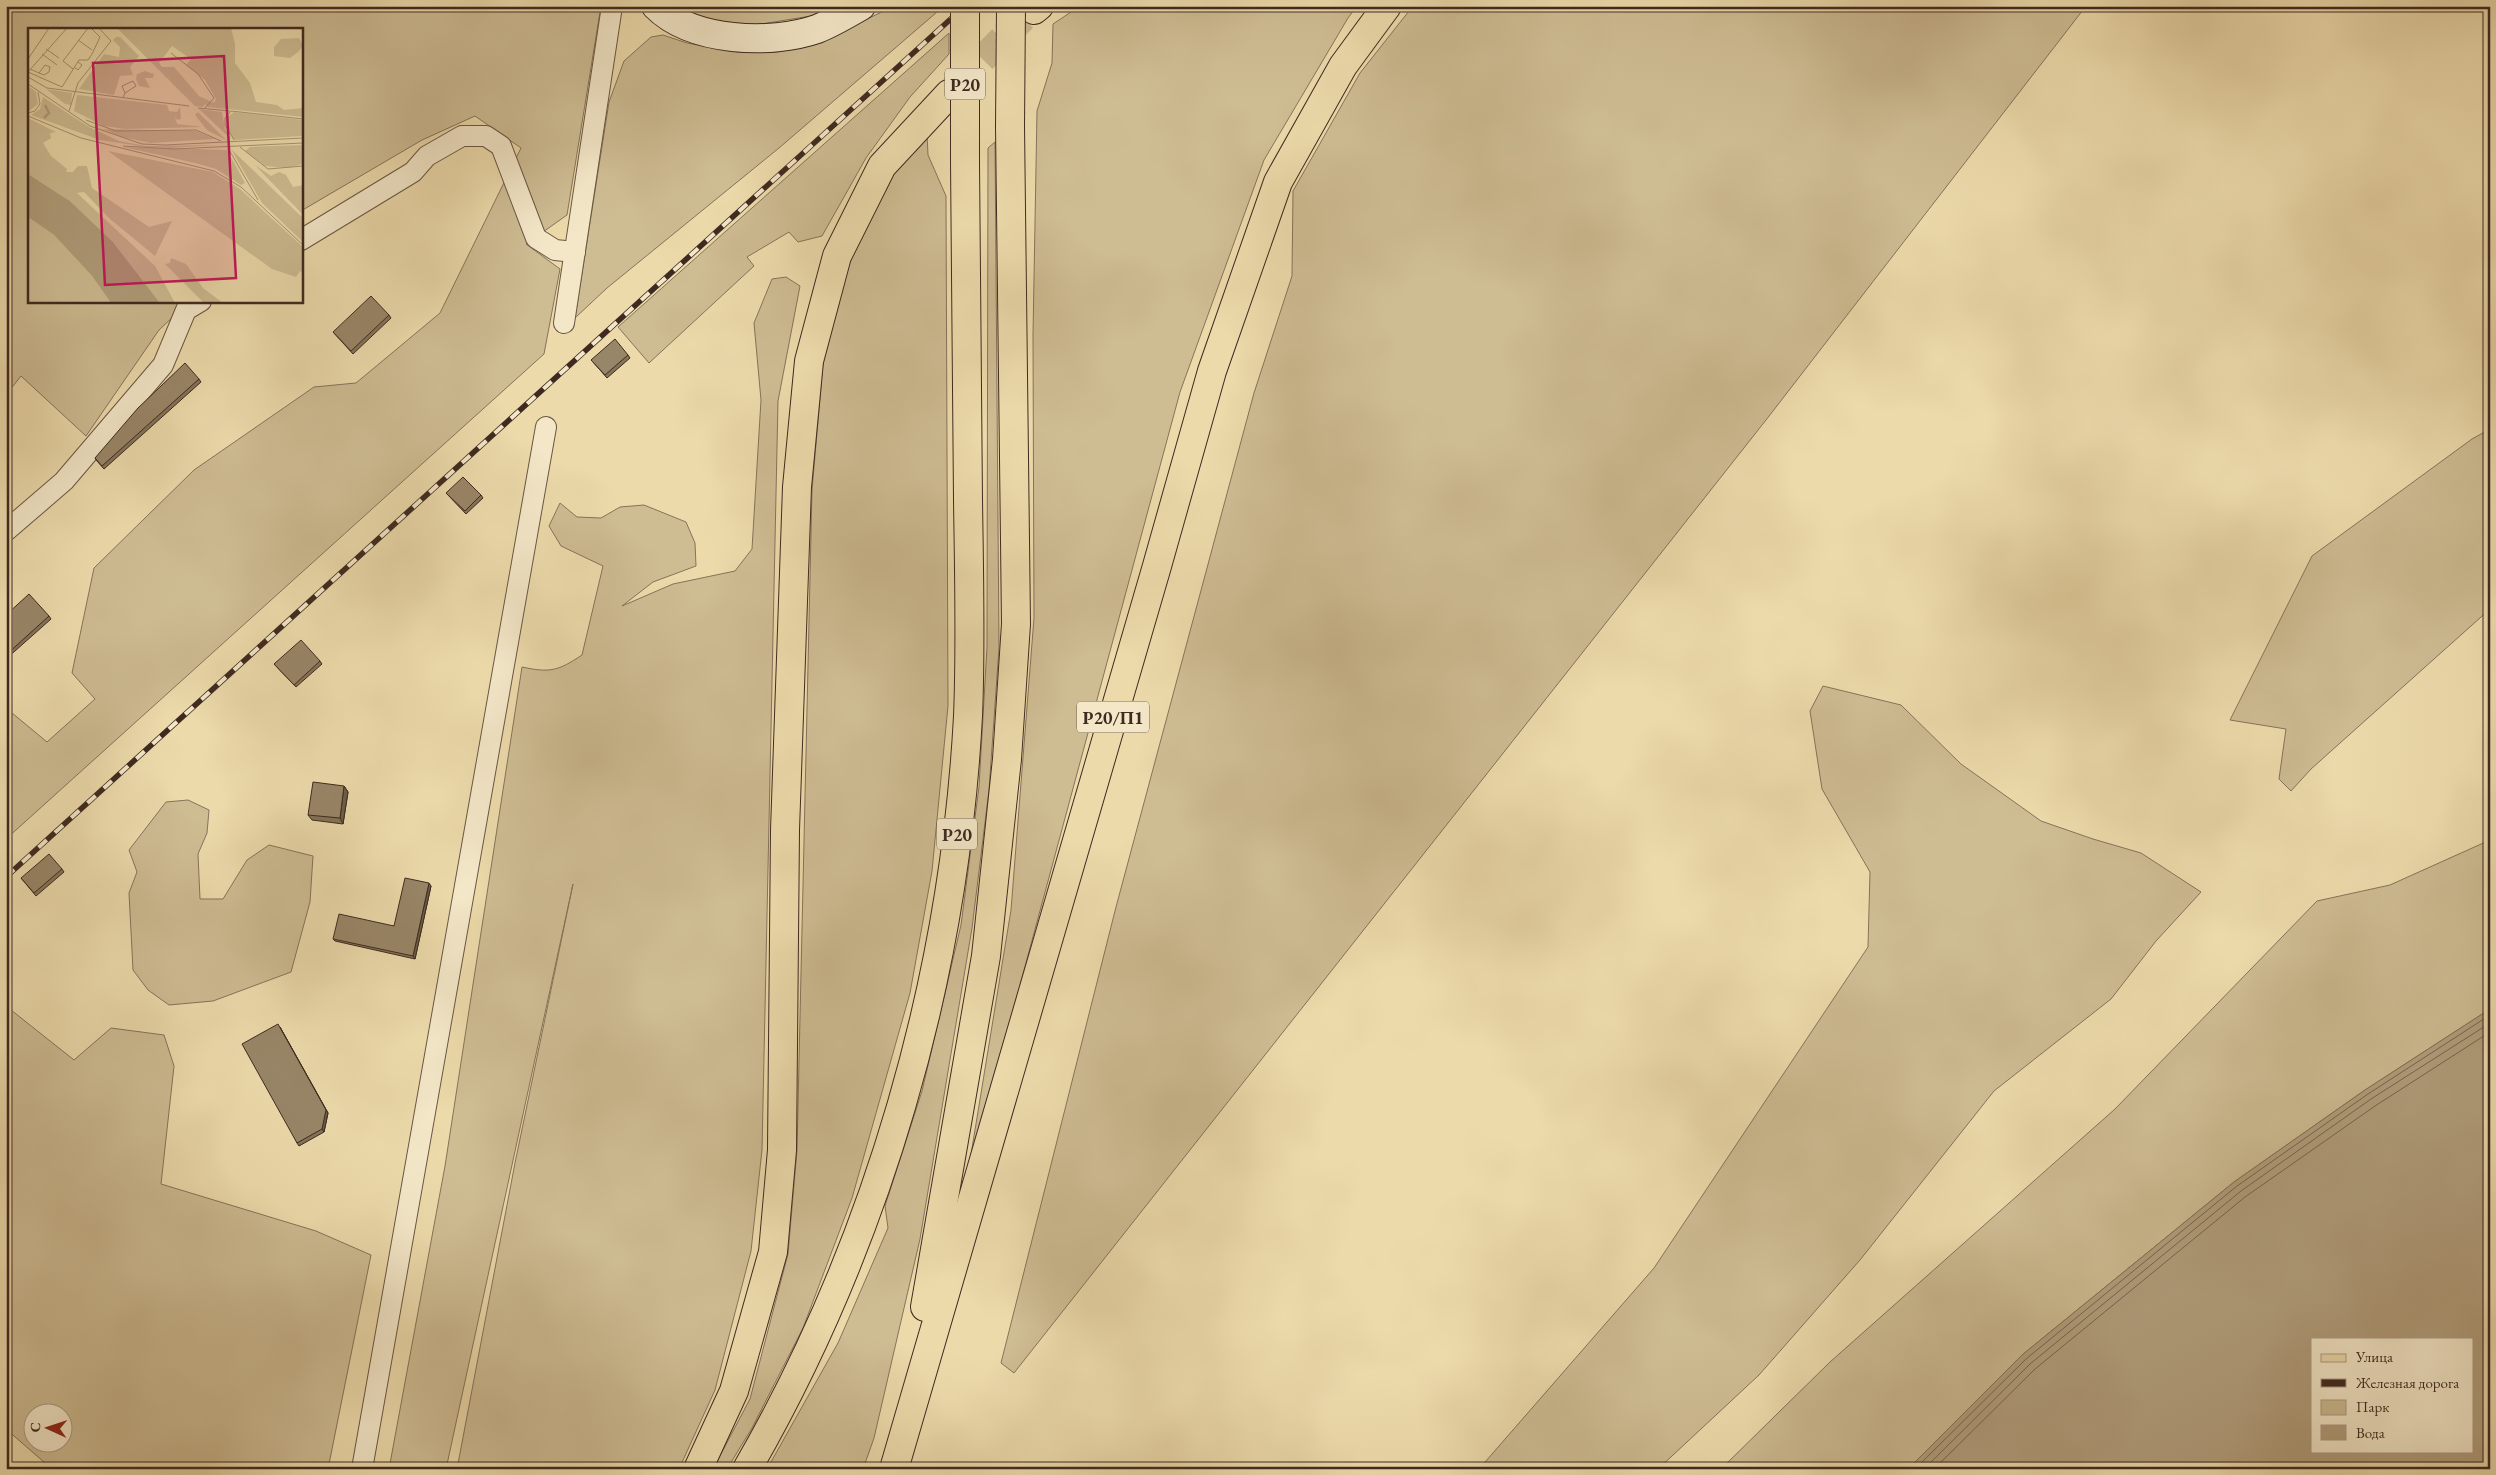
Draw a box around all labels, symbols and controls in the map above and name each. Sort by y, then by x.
inset map [28,28,302,302]
road number: Р20 [945,68,985,100]
road number: Р20/П1 [1077,702,1149,732]
road number: Р20 [937,819,977,850]
legend [2311,1338,2474,1452]
text: Улица [2355,1347,2393,1366]
text: Железная дорога [2355,1373,2459,1392]
text: Парк [2356,1397,2389,1416]
north arrow [22,1402,72,1452]
text: С [26,1422,44,1433]
text: Вода [2356,1423,2385,1442]

